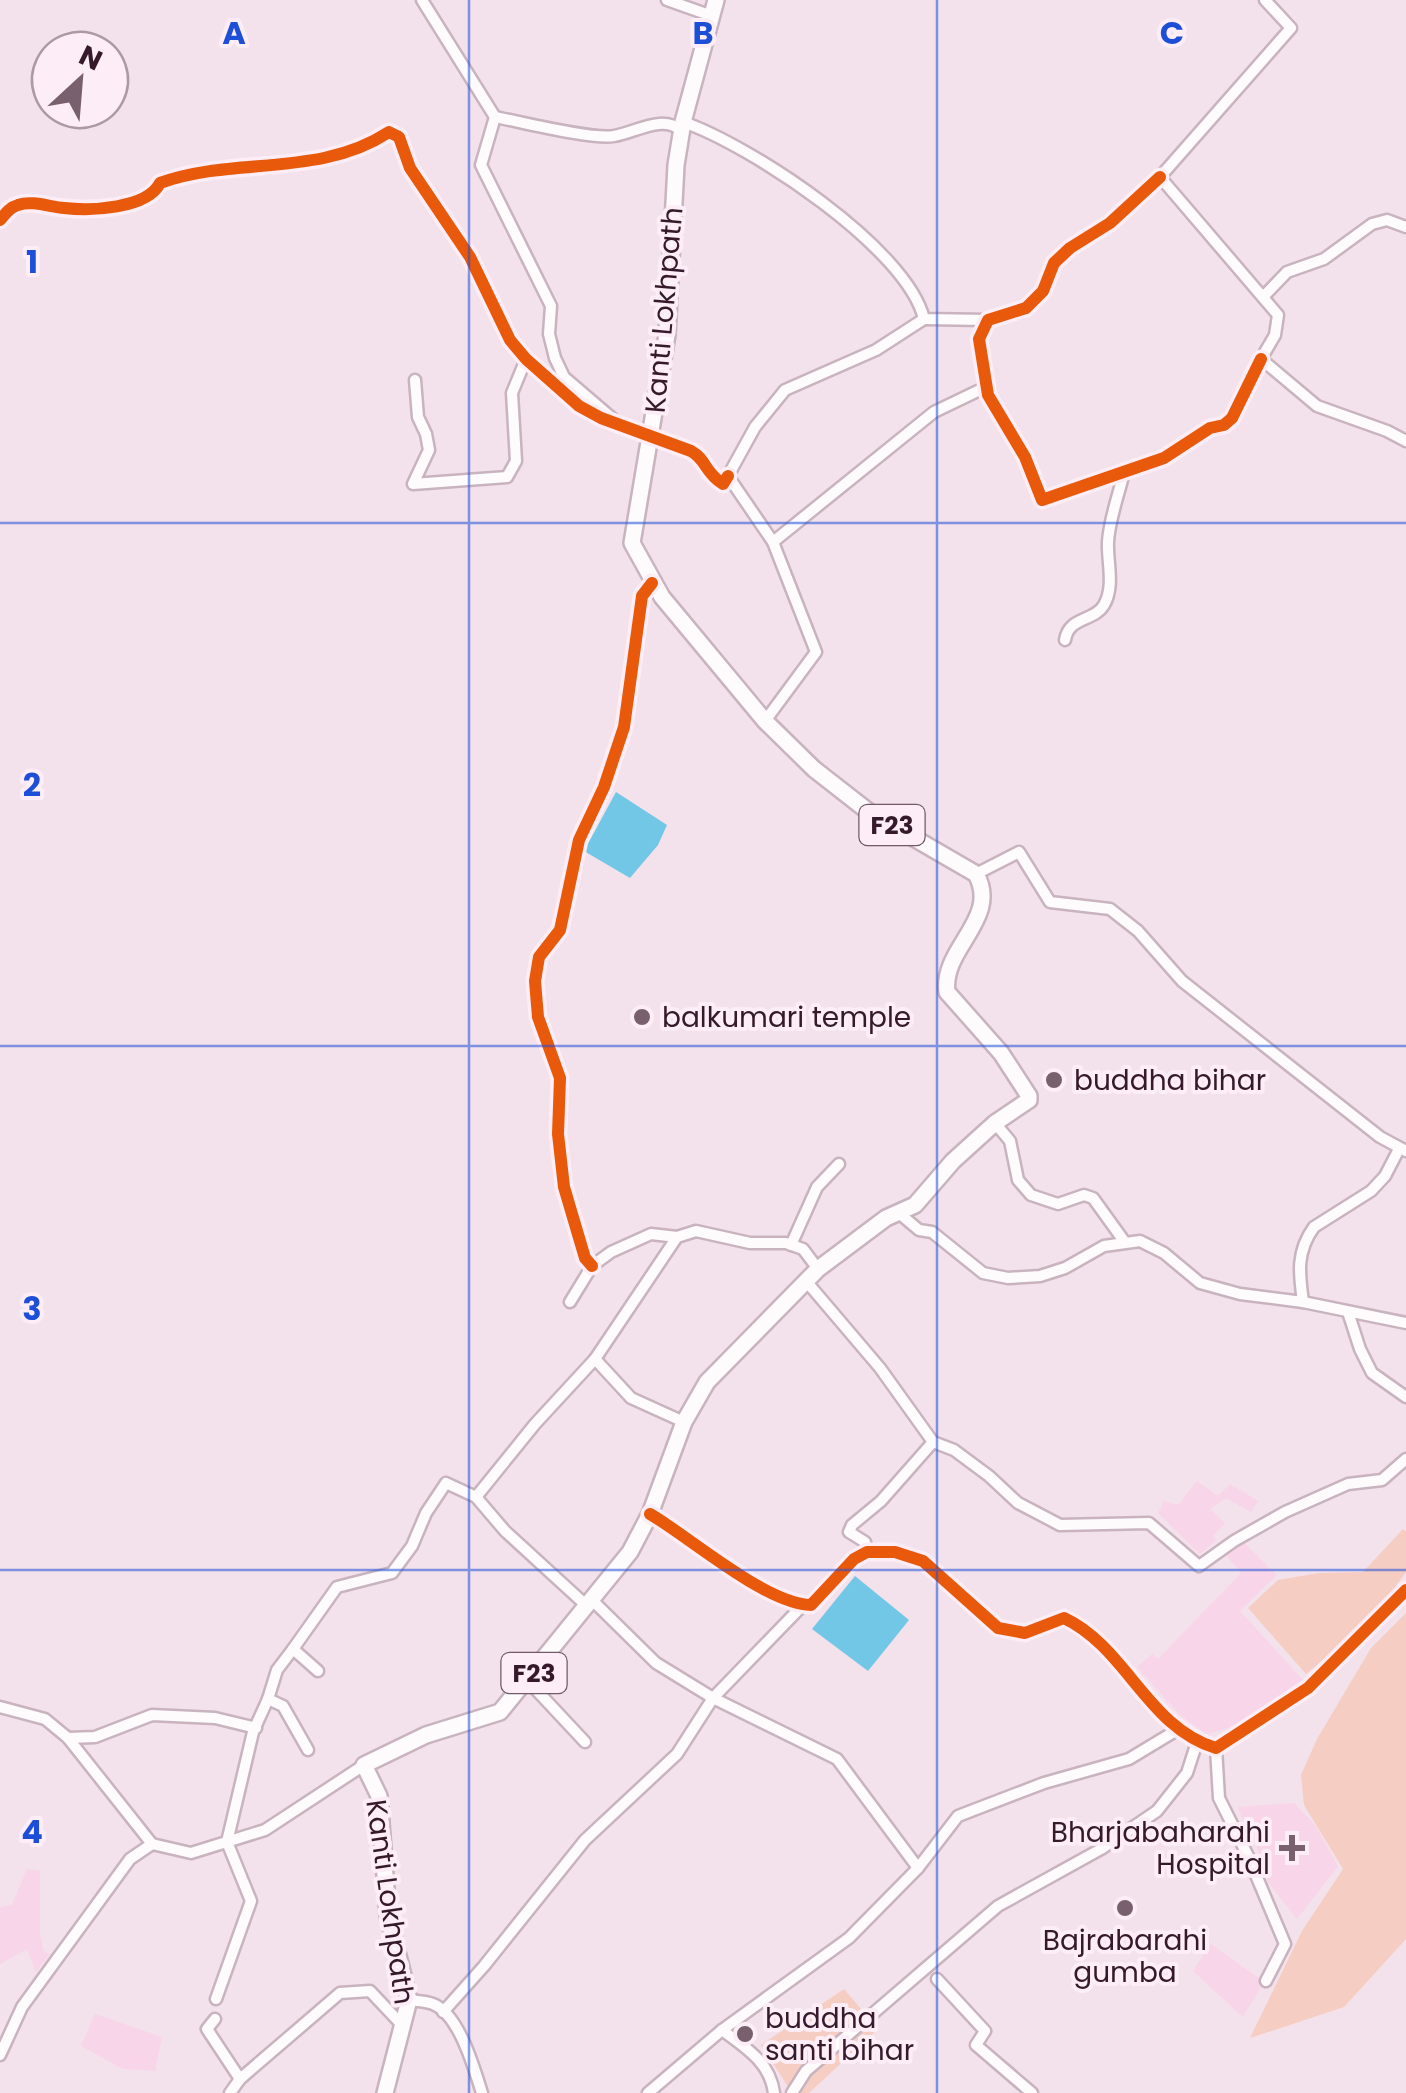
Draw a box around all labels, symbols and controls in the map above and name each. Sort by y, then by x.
text: A [222,10,246,55]
text: B [692,10,714,55]
text: C [1160,10,1184,55]
north arrow [30,30,130,130]
text: N [73,36,109,80]
street label: Kanti Lokhpath [636,205,692,415]
text: 1 [26,239,38,284]
text: 2 [23,762,41,807]
road number: F23 [860,805,924,845]
place label: balkumari temple [662,998,911,1037]
marker: balkumari temple [631,1006,653,1028]
place label: buddha bihar [1074,1061,1266,1100]
marker: buddha bihar [1043,1069,1065,1091]
text: 3 [22,1286,42,1331]
road number: F23 [502,1653,566,1693]
street label: Kanti Lokhpath [356,1797,424,2007]
text: 4 [21,1809,43,1854]
place label: Bharjabaharahi Hospital [1051,1813,1270,1884]
marker: Bharjabaharahi Hospital [1279,1835,1305,1861]
marker: Bajrabarahi gumba [1114,1897,1136,1919]
place label: Bajrabarahi gumba [1043,1921,1207,1992]
place label: buddha santi bihar [765,1999,914,2070]
marker: buddha santi bihar [734,2023,756,2045]

